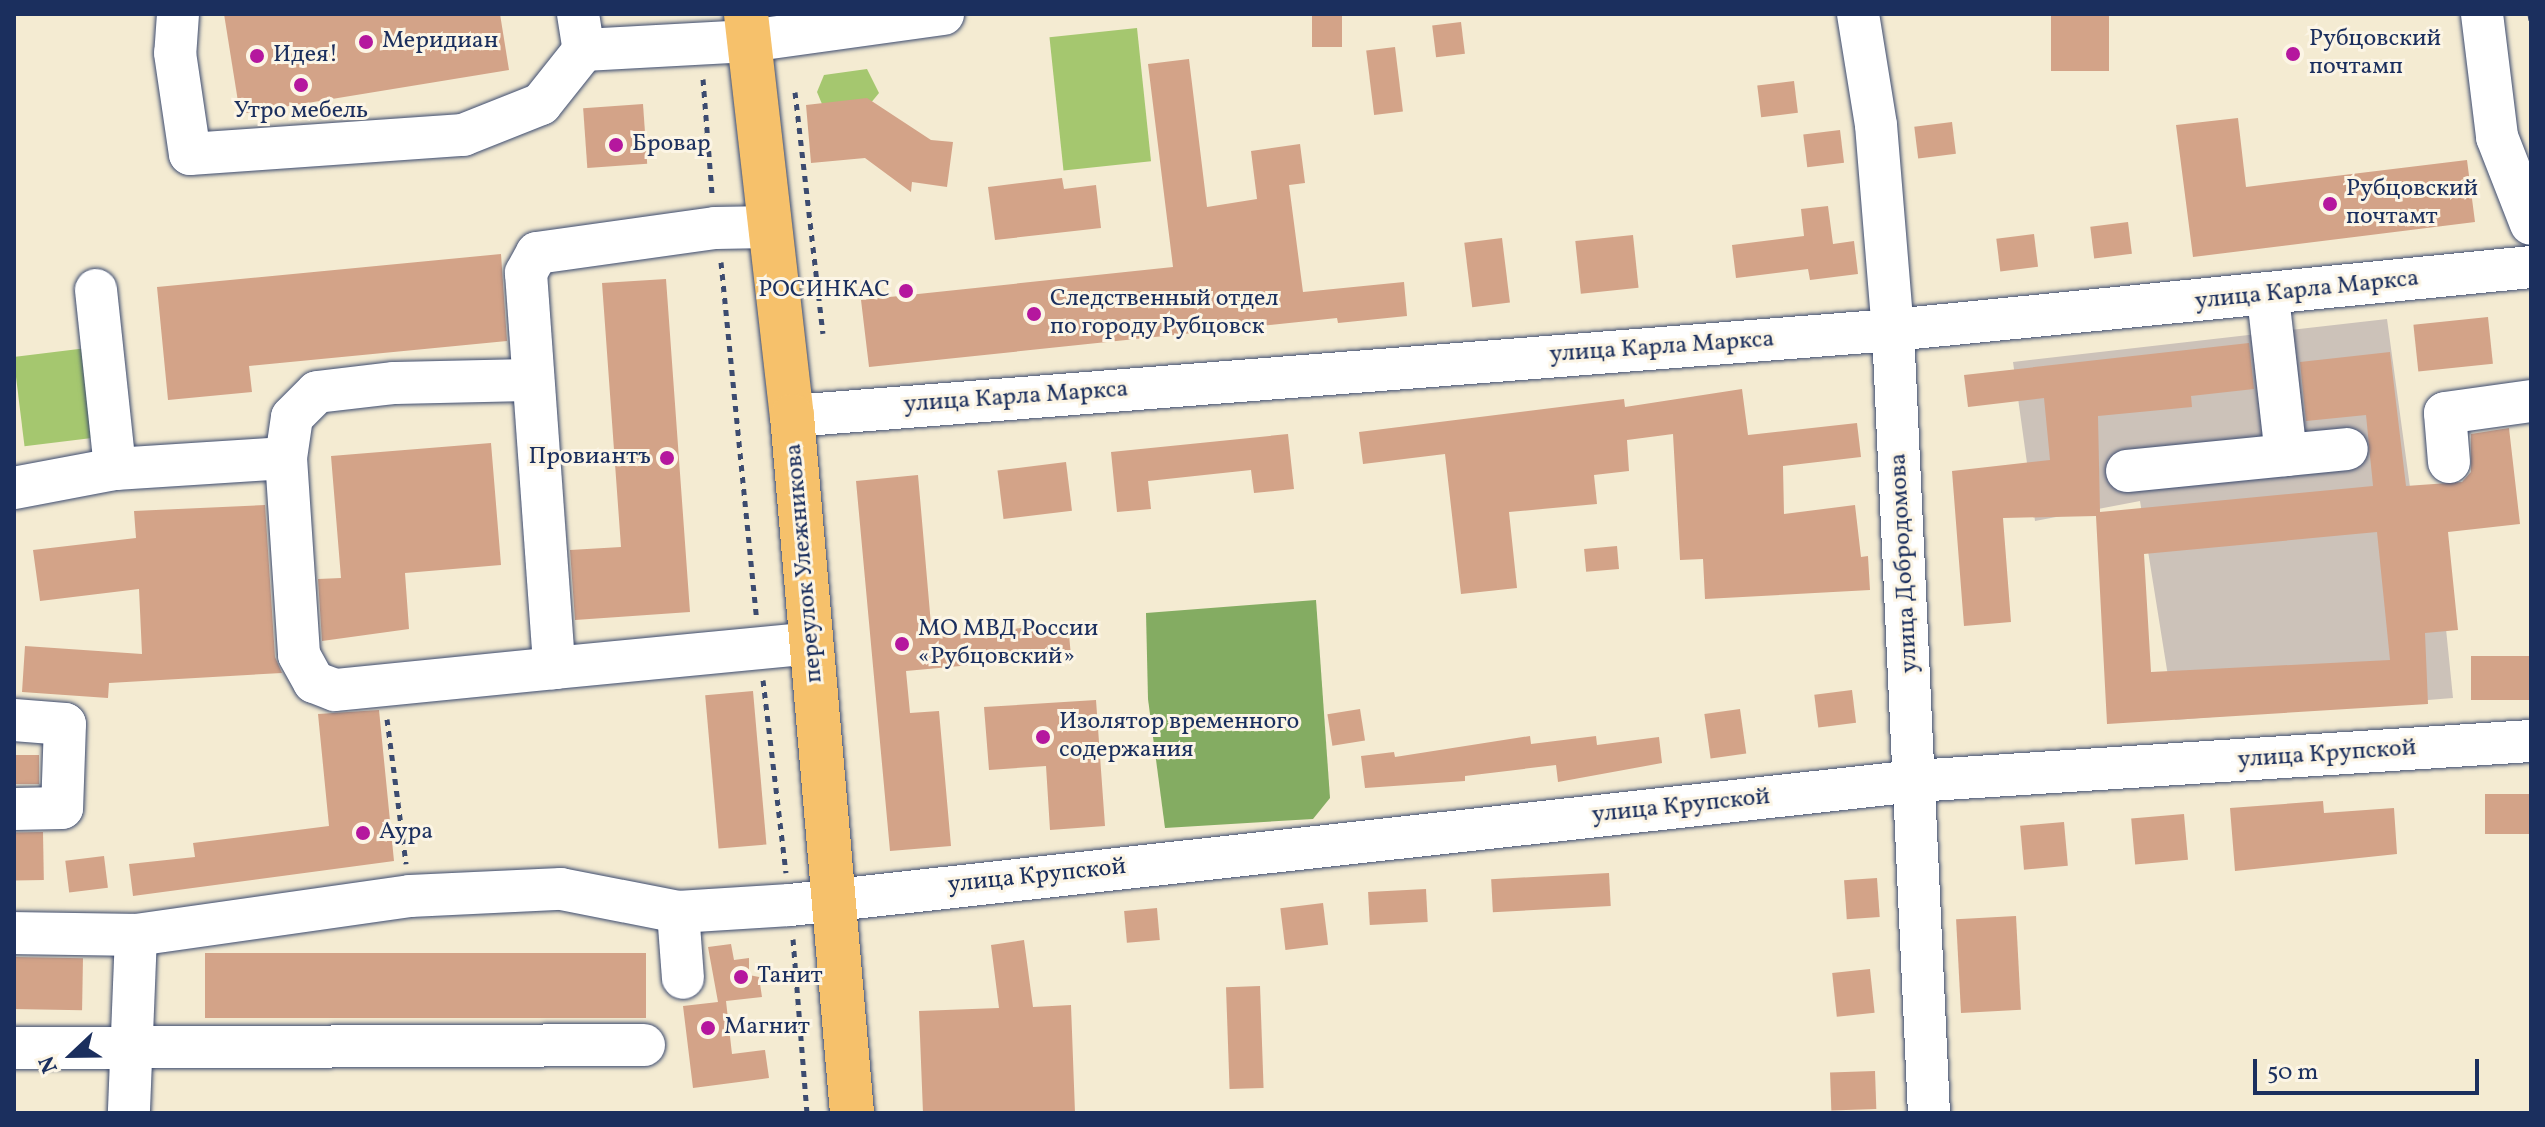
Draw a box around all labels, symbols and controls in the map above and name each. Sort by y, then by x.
place label: Рубцовский почтамп [2309,26,2441,82]
place label: Меридиан [382,28,498,56]
marker: Меридиан [357,33,375,51]
place label: Идея! [273,42,338,70]
marker: Рубцовский почтамп [2284,45,2302,63]
marker: Идея! [248,47,266,65]
marker: Утро мебель [292,76,310,94]
place label: Утро мебель [234,98,368,126]
place label: Бровар [632,131,710,159]
marker: Бровар [607,136,625,154]
place label: Рубцовский почтамт [2346,176,2478,232]
marker: Рубцовский почтамт [2321,195,2339,213]
street label: улица Карла Маркса [2194,265,2420,317]
place label: РОСИНКАС [758,277,890,305]
marker: РОСИНКАС [897,282,915,300]
place label: Следственный отдел по городу Рубцовск [1050,286,1278,342]
marker: Следственный отдел по городу Рубцовск [1025,305,1043,323]
street label: улица Карла Маркса [1549,326,1775,370]
street label: улица Карла Маркса [903,376,1129,420]
street label: переулок Улежникова [780,442,830,684]
place label: Провиантъ [528,444,651,472]
marker: Провиантъ [658,449,676,467]
street label: улица Добродомова [1885,452,1925,674]
place label: МО МВД России «Рубцовский» [918,616,1098,672]
marker: МО МВД России «Рубцовский» [893,635,911,653]
place label: Изолятор временного содержания [1059,709,1299,765]
marker: Изолятор временного содержания [1034,728,1052,746]
street label: улица Крупской [2237,734,2417,776]
street label: улица Крупской [1591,783,1771,831]
place label: Аура [379,819,433,847]
marker: Аура [354,824,372,842]
street label: улица Крупской [947,853,1127,901]
place label: Танит [757,963,823,991]
marker: Танит [732,968,750,986]
place label: Магнит [724,1014,810,1042]
north arrow [32,1015,112,1095]
marker: Магнит [699,1019,717,1037]
scale bar [2257,1043,2483,1093]
text: N [32,1051,67,1077]
text: 50 m [2267,1056,2319,1090]

